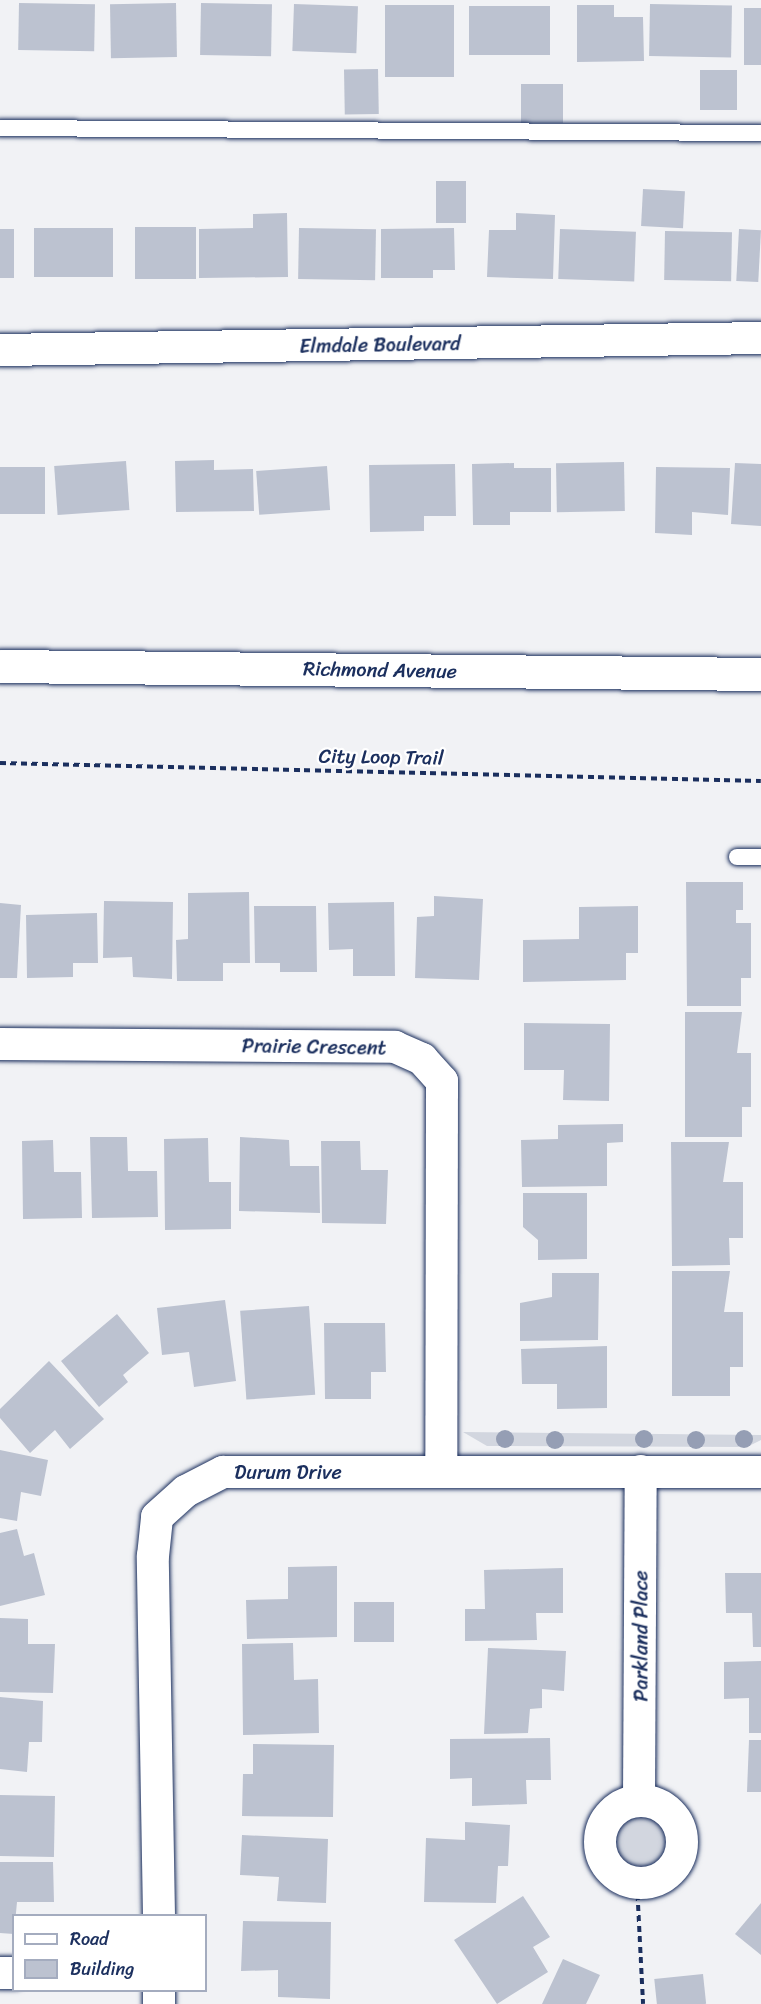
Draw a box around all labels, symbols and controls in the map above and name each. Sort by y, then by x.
street label: Elmdale Boulevard [299,332,461,358]
street label: Richmond Avenue [303,657,457,683]
street label: City Loop Trail [318,744,444,770]
street label: Prairie Crescent [241,1034,387,1060]
street label: Durum Drive [234,1460,342,1484]
street label: Parkland Place [629,1570,653,1702]
legend [12,1914,207,1992]
text: Road [70,1923,109,1955]
text: Building [70,1953,134,1985]

